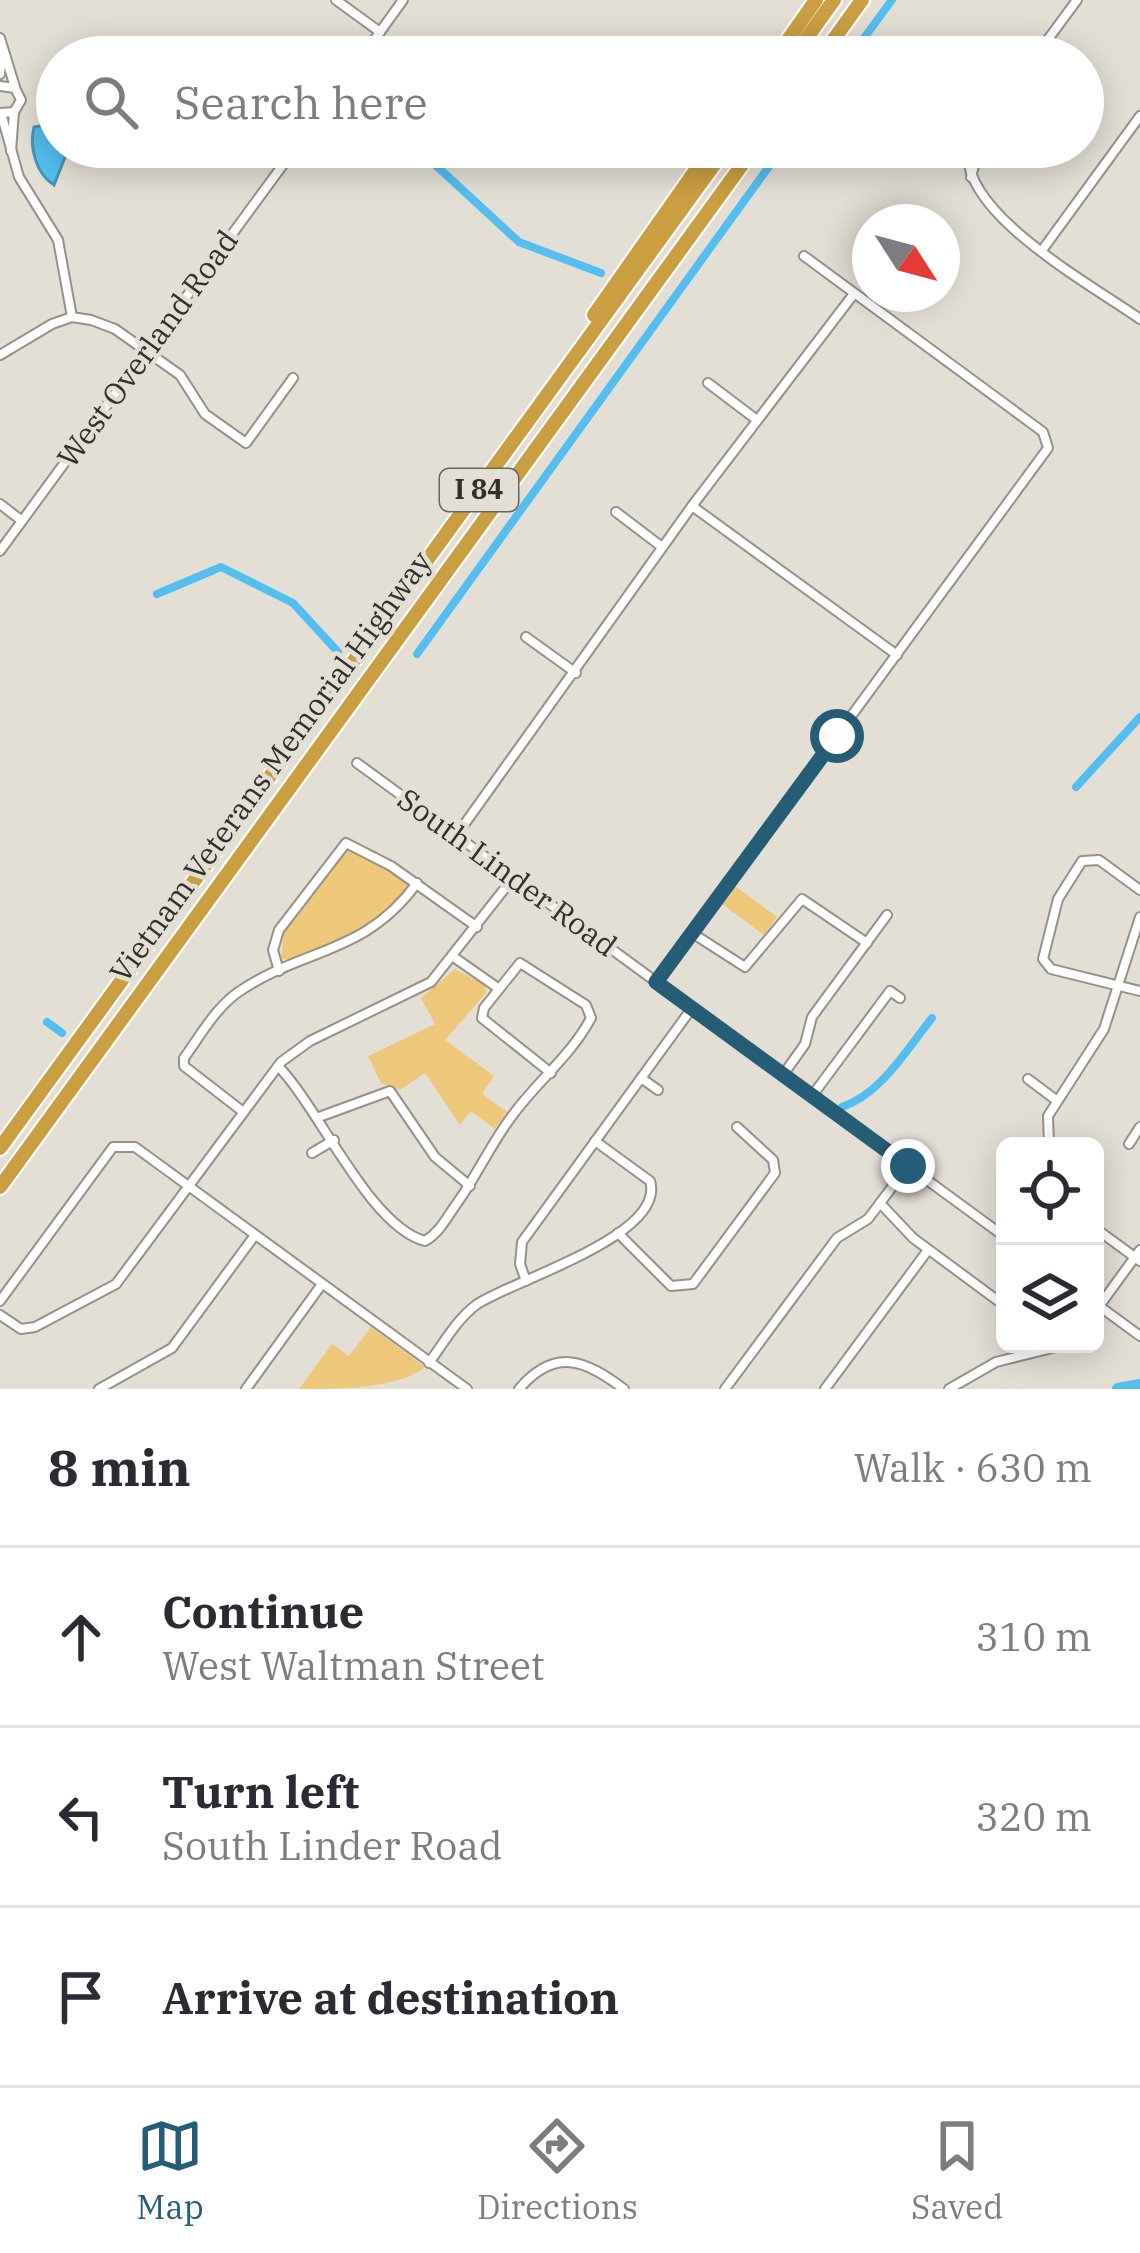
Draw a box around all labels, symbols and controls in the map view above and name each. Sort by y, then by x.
search box [36,36,1104,168]
icon: search [78,69,144,135]
text: Search here [174,73,428,131]
north arrow [852,204,960,312]
street label: West Overland Road [48,222,246,474]
road number: I 84 [440,469,518,511]
street label: Vietnam Veterans Memorial Highway [100,543,440,989]
route start [810,709,864,763]
street label: South Linder Road [390,779,625,965]
map controls [996,1137,1104,1353]
button: locate [996,1137,1104,1245]
route end [881,1139,935,1193]
button: layers [996,1245,1104,1353]
text: 8 min [48,1434,191,1500]
text: Walk · 630 m [854,1442,1092,1493]
text: Continue [162,1582,364,1640]
icon: ahead [48,1604,114,1670]
text: 310 m [976,1611,1092,1662]
text: West Waltman Street [162,1640,545,1691]
text: Turn left [162,1762,359,1820]
icon: left [48,1784,114,1850]
text: 320 m [976,1791,1092,1842]
text: South Linder Road [162,1820,503,1871]
icon: arrive [48,1964,114,2030]
text: Arrive at destination [162,1968,619,2026]
tab: Map [137,2113,204,2228]
tab: Directions [477,2113,638,2228]
tab: Saved [911,2113,1003,2228]

